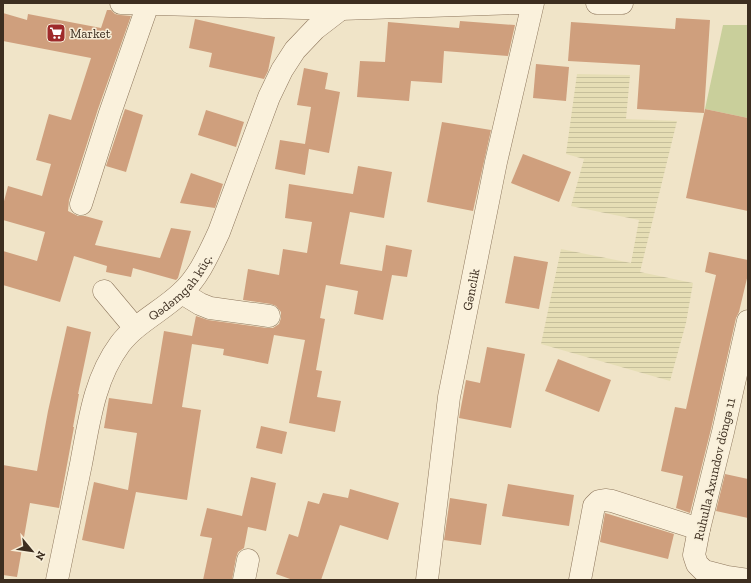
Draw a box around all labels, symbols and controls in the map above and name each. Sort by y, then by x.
supermarket icon: Market [45,22,67,44]
place label: Market [70,26,111,41]
street label: Qədəmgah küç. [145,252,215,324]
street label: Gənclik [459,267,483,312]
street label: Ruhulla Axundov döngə 11 [691,396,738,542]
north arrow [12,531,52,571]
text: N [32,549,48,563]

